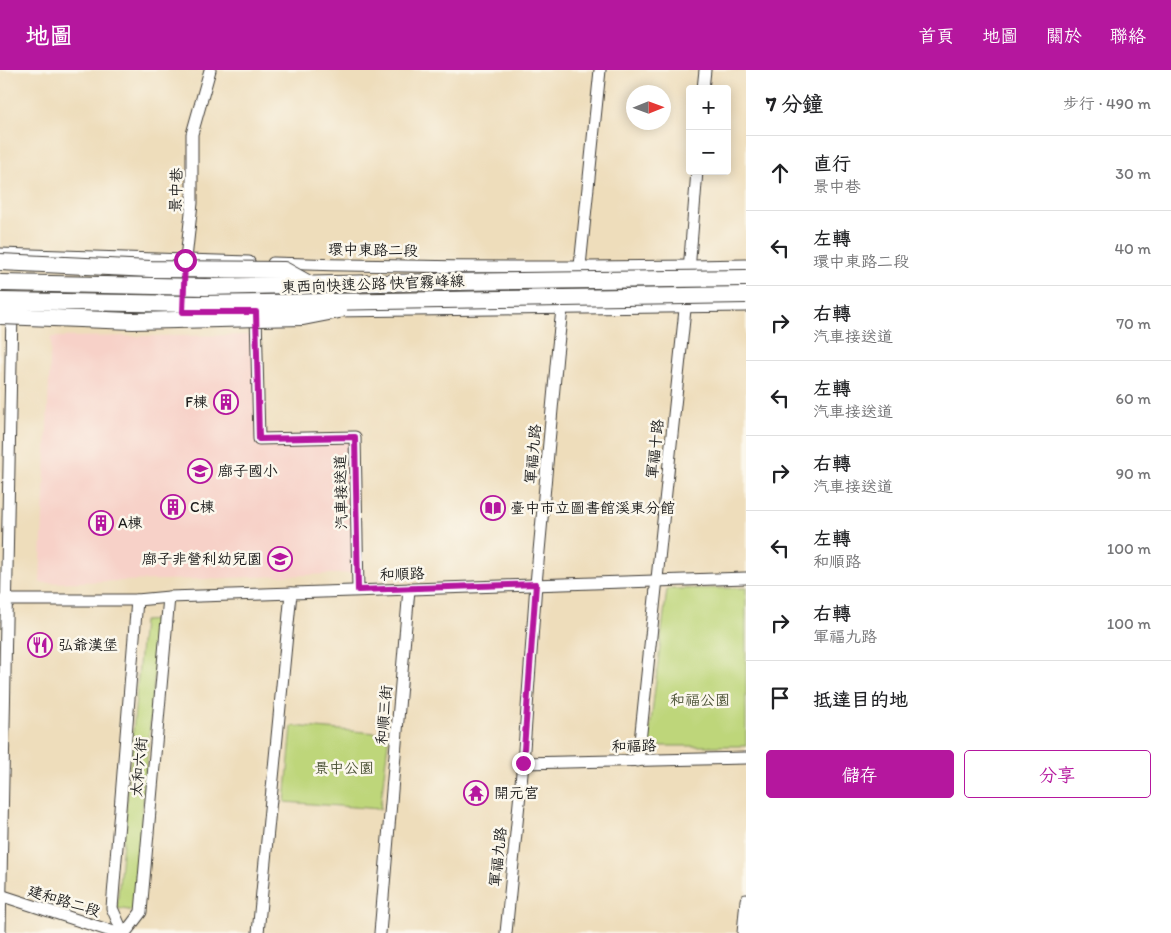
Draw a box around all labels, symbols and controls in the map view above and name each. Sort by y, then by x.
text: 地圖 [25,21,73,50]
text: 首頁 [918,25,954,47]
text: 地圖 [982,25,1018,47]
text: 關於 [1046,25,1082,47]
text: 聯絡 [1110,25,1146,47]
north arrow [626,85,671,130]
map controls [686,85,731,175]
button: + [686,85,731,130]
text: 7 分鐘 [766,91,823,116]
text: 步行 · 490 m [1063,94,1151,113]
button: − [686,130,731,175]
text: 直行 [813,152,851,175]
icon: ahead [766,159,794,187]
text: 30 m [1115,164,1151,183]
street label: 景中巷 [166,167,186,213]
text: 景中巷 [813,177,861,196]
text: 左轉 [813,227,851,250]
icon: left [766,234,794,262]
text: 40 m [1114,239,1151,258]
street label: 環中東路二段 [328,240,418,260]
route start [174,249,197,272]
text: 環中東路二段 [813,252,909,271]
street label: 東西向快速公路 快官霧峰線 [281,272,465,296]
text: 右轉 [813,302,851,325]
icon: right [766,309,794,337]
text: 70 m [1116,314,1151,333]
text: 汽車接送道 [813,327,893,346]
text: 左轉 [813,377,851,400]
icon: left [766,384,794,412]
building icon: F棟 [213,389,239,415]
text: 60 m [1116,389,1151,408]
place label: F棟 [185,393,208,411]
text: 汽車接送道 [813,402,893,421]
street label: 軍福十路 [643,418,667,480]
street label: 軍福九路 [521,423,545,485]
text: 右轉 [813,452,851,475]
street label: 汽車接送道 [331,454,351,530]
school or university icon: 廍子國小 [187,458,213,484]
icon: right [766,459,794,487]
place label: 廍子國小 [218,462,278,480]
text: 90 m [1116,464,1151,483]
text: 汽車接送道 [813,477,893,496]
building icon: C棟 [160,494,186,520]
library icon: 臺中市立圖書館溪東分館 [480,495,506,521]
place label: C棟 [190,498,215,516]
place label: 臺中市立圖書館溪東分館 [510,499,675,517]
building icon: A棟 [88,510,114,536]
place label: A棟 [118,514,143,532]
text: 左轉 [813,527,851,550]
icon: left [766,534,794,562]
text: 100 m [1107,539,1151,558]
school or university icon: 廍子非營利幼兒園 [267,546,293,572]
place label: 廍子非營利幼兒園 [142,550,262,568]
text: 和順路 [813,552,861,571]
street label: 和順路 [379,564,425,584]
text: 右轉 [813,602,851,625]
icon: right [766,609,794,637]
text: 100 m [1107,614,1151,633]
text: 軍福九路 [813,627,877,646]
restaurant icon: 弘爺漢堡 [27,632,53,658]
place label: 弘爺漢堡 [58,636,118,654]
street label: 和順三街 [372,684,396,746]
icon: arrive [766,684,794,712]
text: 抵達目的地 [813,688,908,711]
park label: 和福公園 [670,691,730,709]
street label: 太和六街 [127,736,151,798]
street label: 和福路 [611,737,657,755]
button: 儲存 [766,750,954,798]
button: 分享 [964,750,1151,798]
route end [512,752,535,775]
park label: 景中公園 [314,759,374,777]
temple icon: 開元宮 [463,780,489,806]
place label: 開元宮 [494,784,539,802]
street label: 軍福九路 [486,826,510,888]
street label: 建和路二段 [25,881,103,921]

